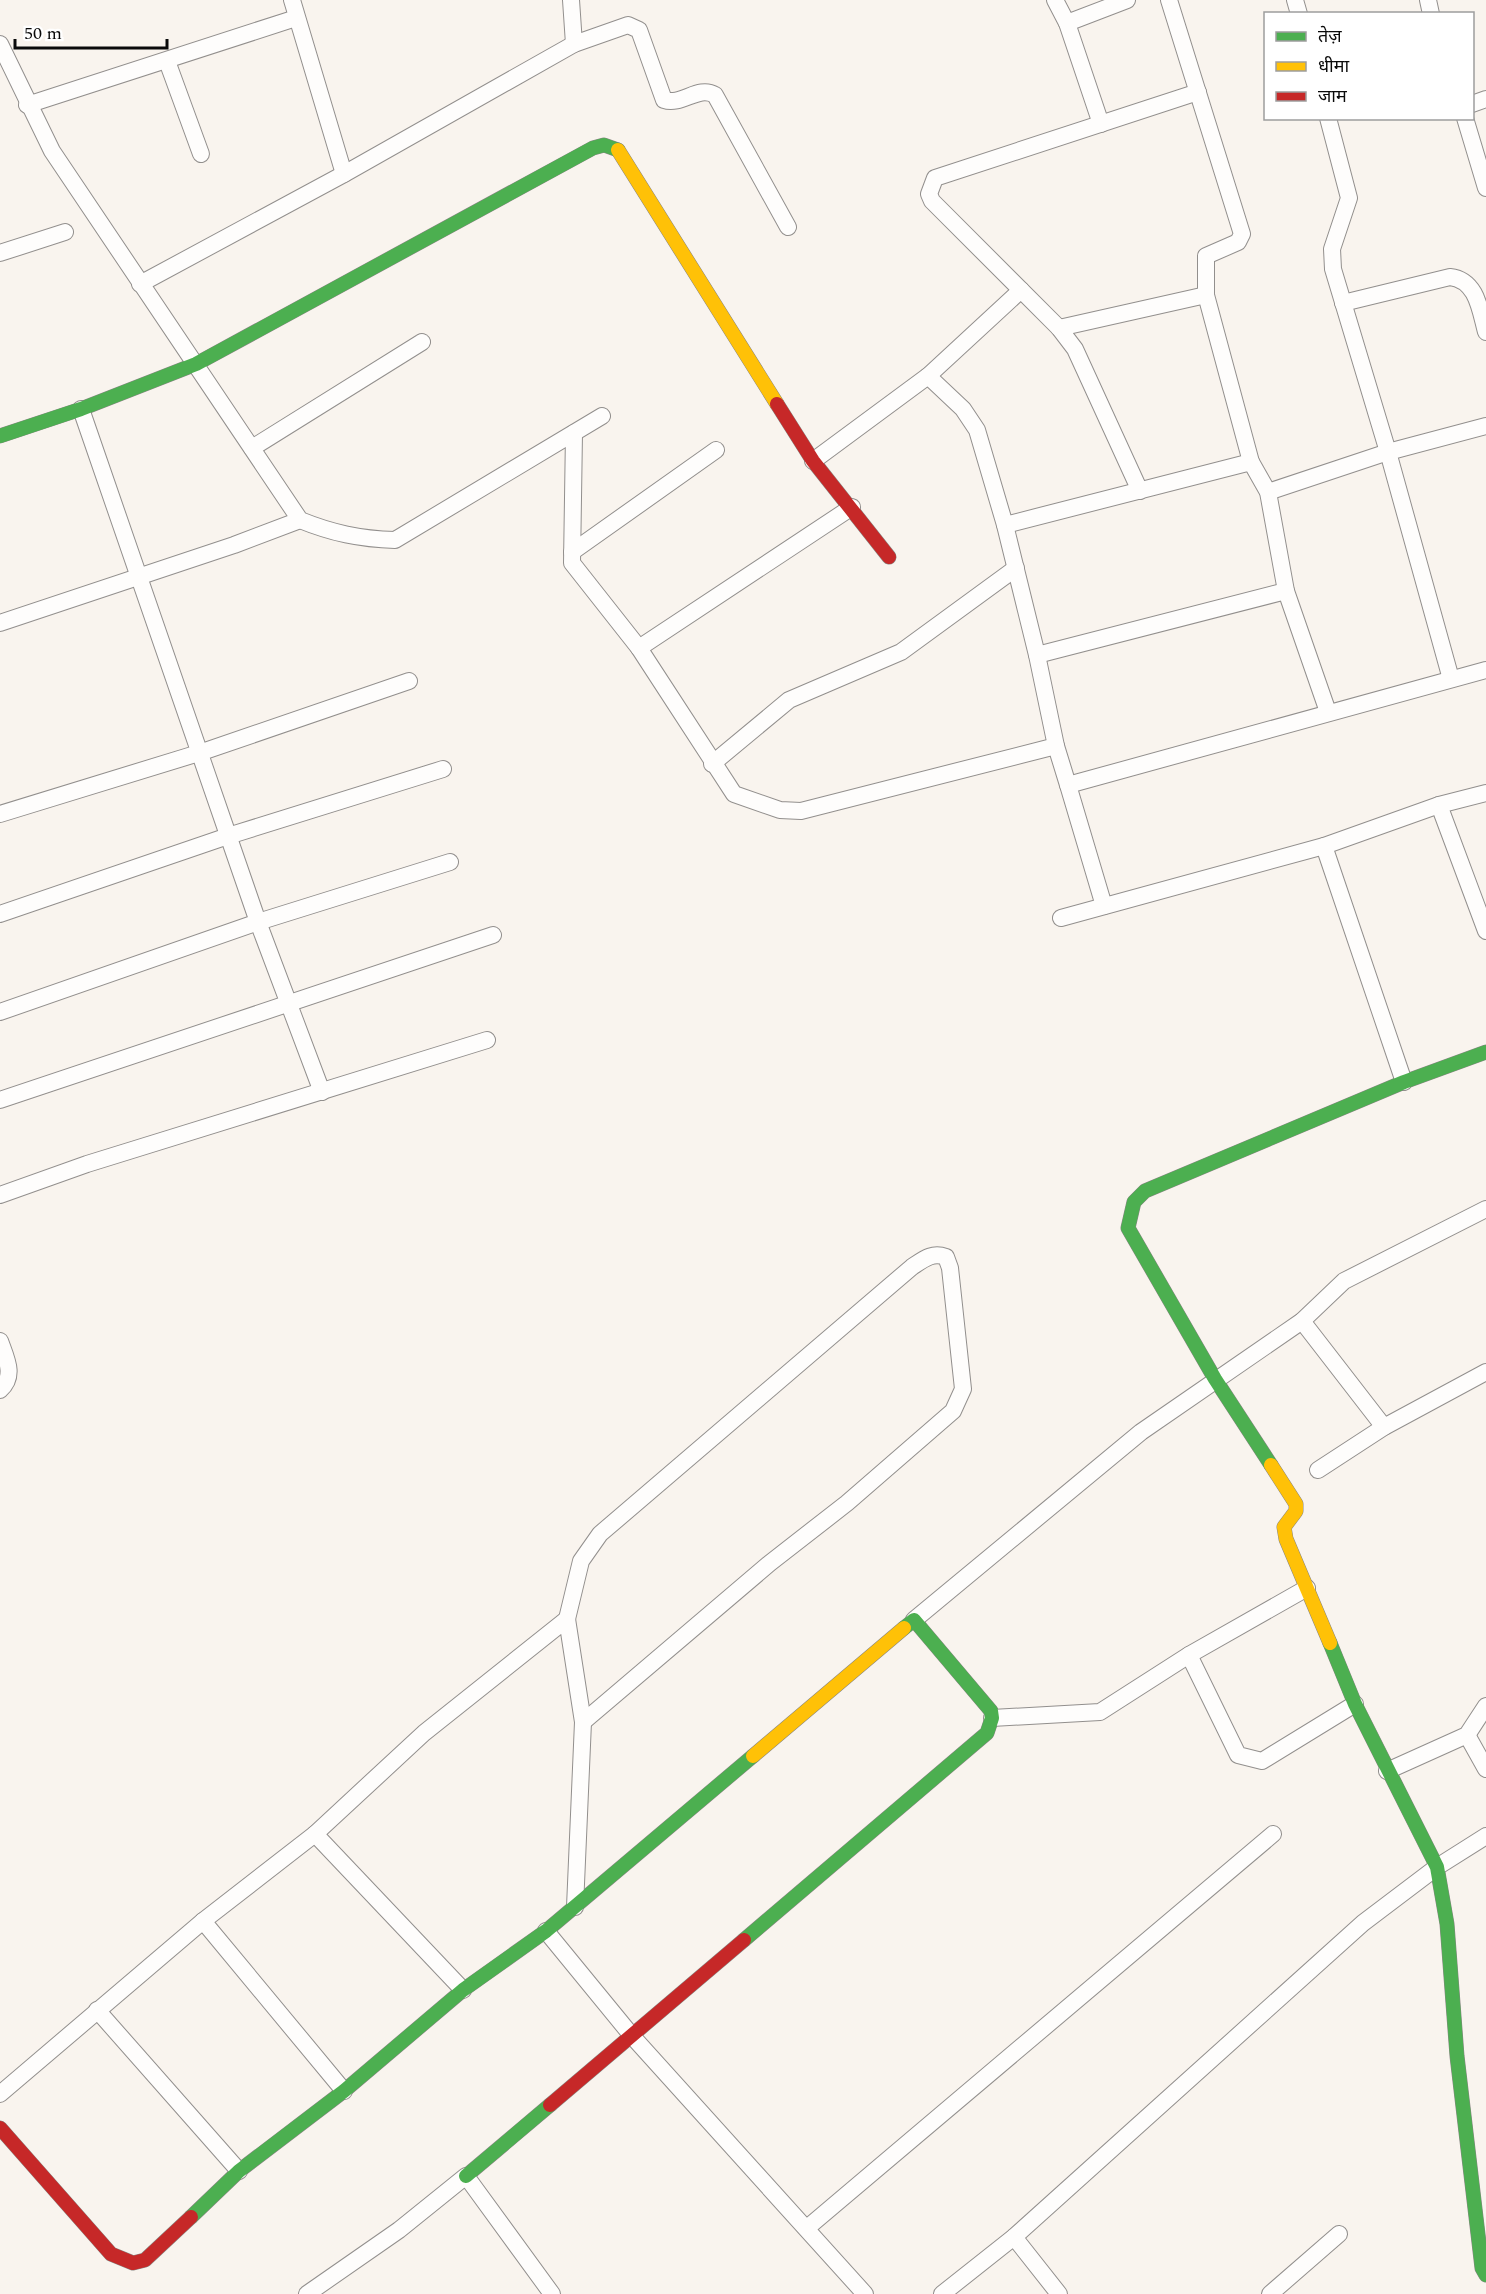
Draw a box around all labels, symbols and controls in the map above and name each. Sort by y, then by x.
scale bar [15,12,166,50]
legend [1264,12,1474,120]
text: 50 m [24,20,62,47]
text: तेज़ [1318,23,1342,50]
text: धीमा [1318,53,1349,80]
text: जाम [1318,83,1348,110]

